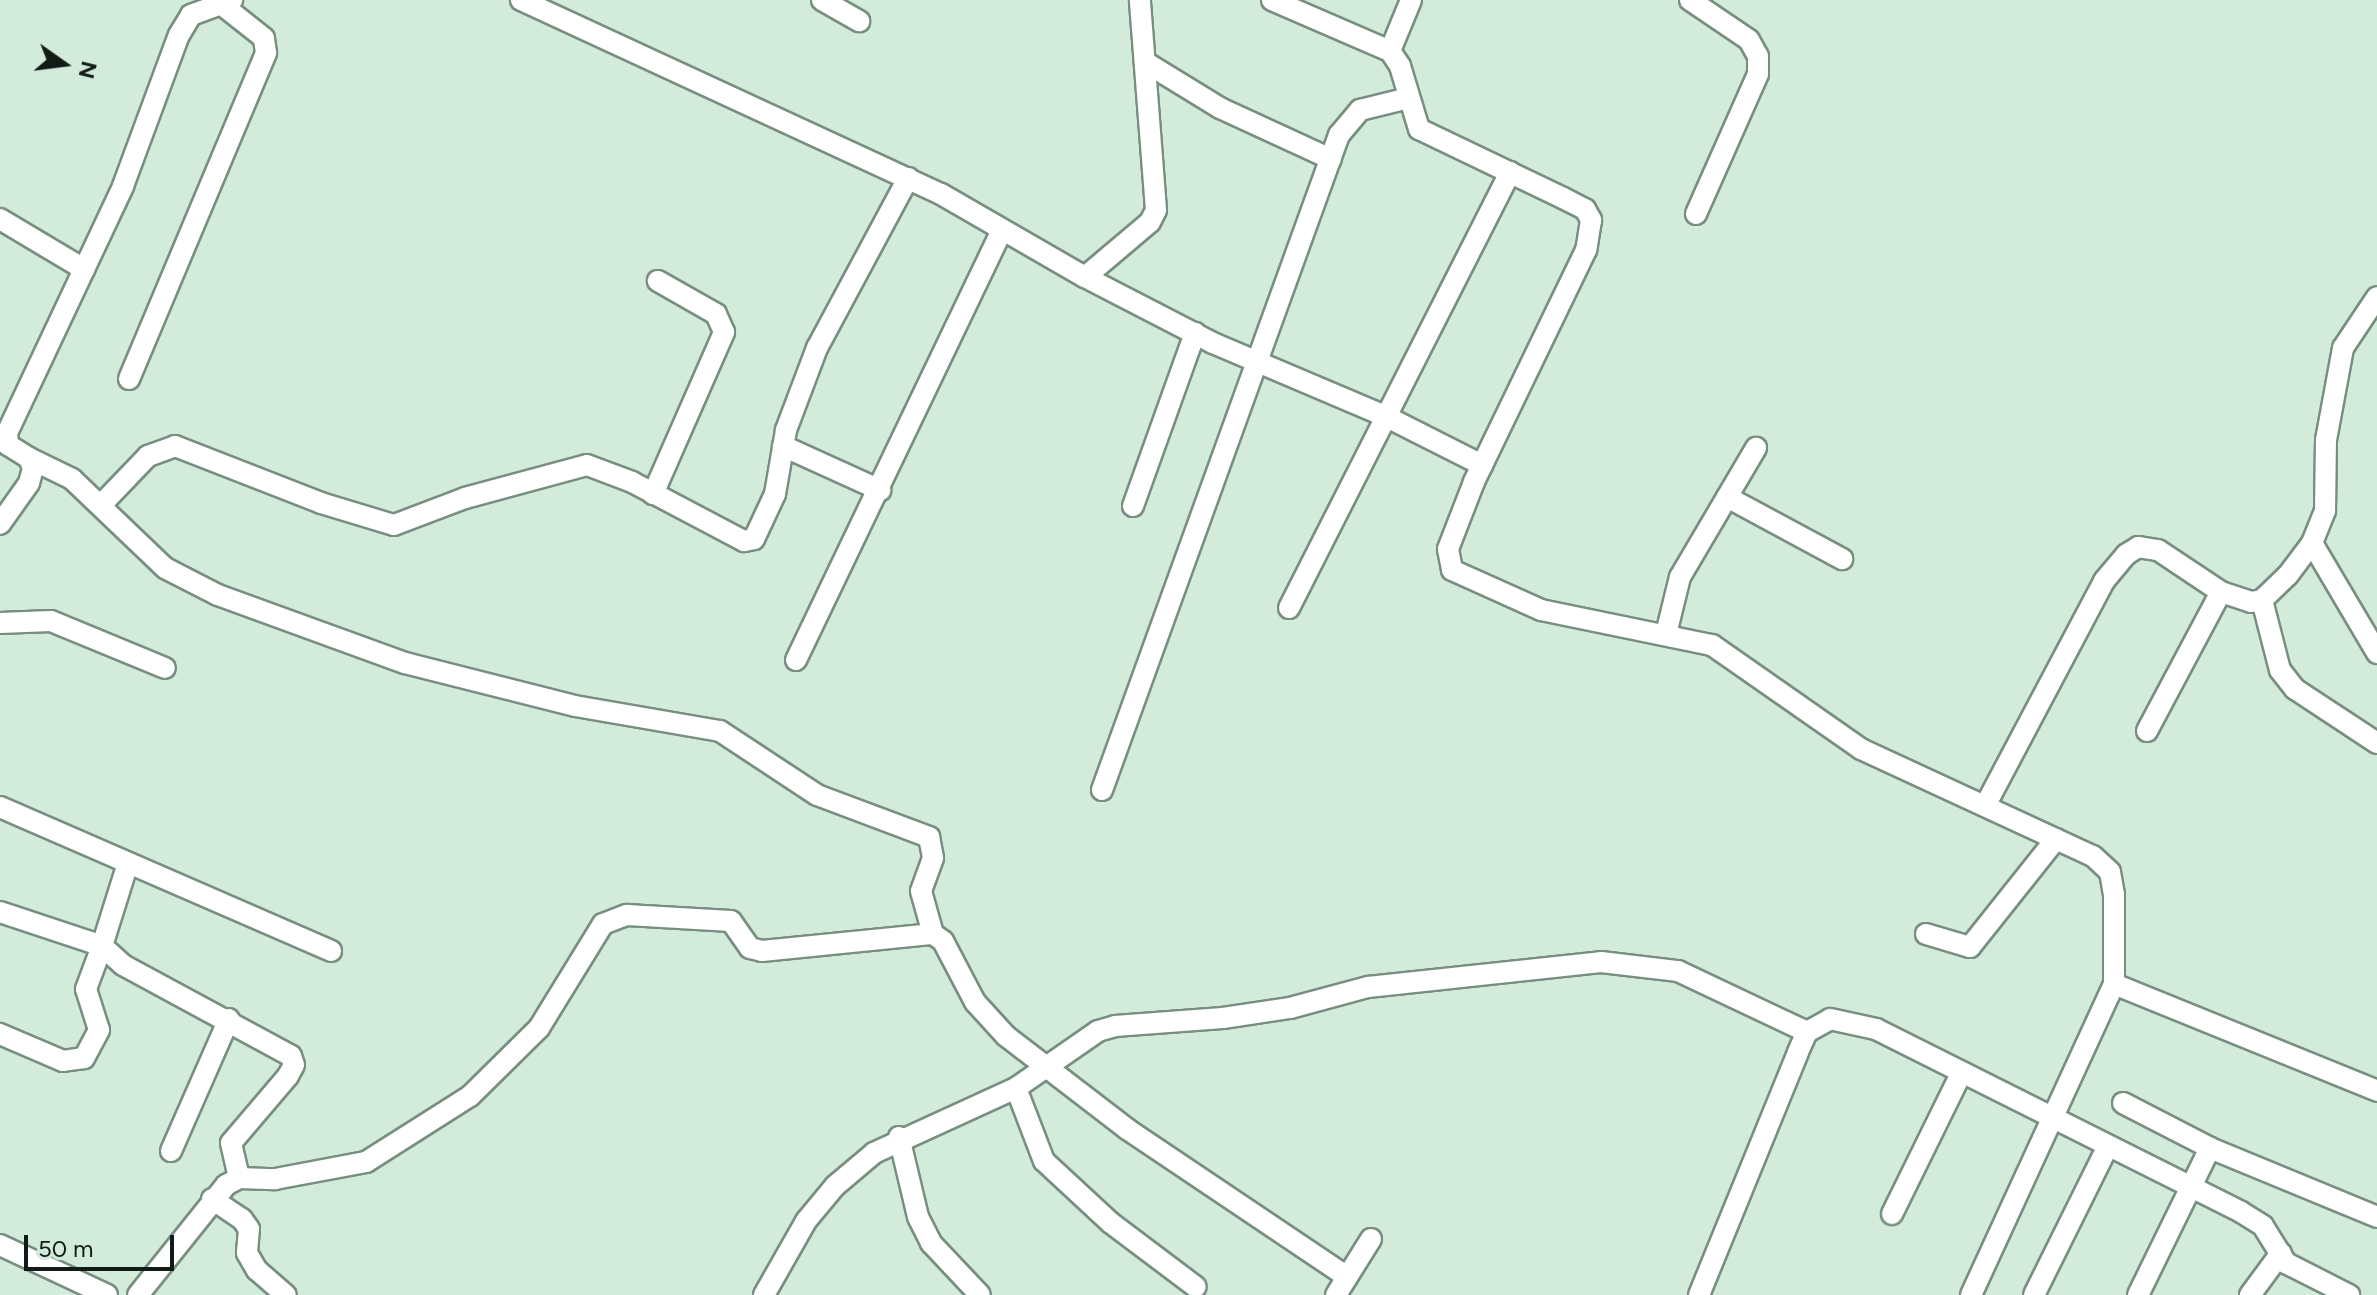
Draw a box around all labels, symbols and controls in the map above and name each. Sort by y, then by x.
north arrow [24,24,104,104]
text: N [73,58,103,81]
scale bar [28,1219,178,1269]
text: 50 m [38,1234,94,1263]

